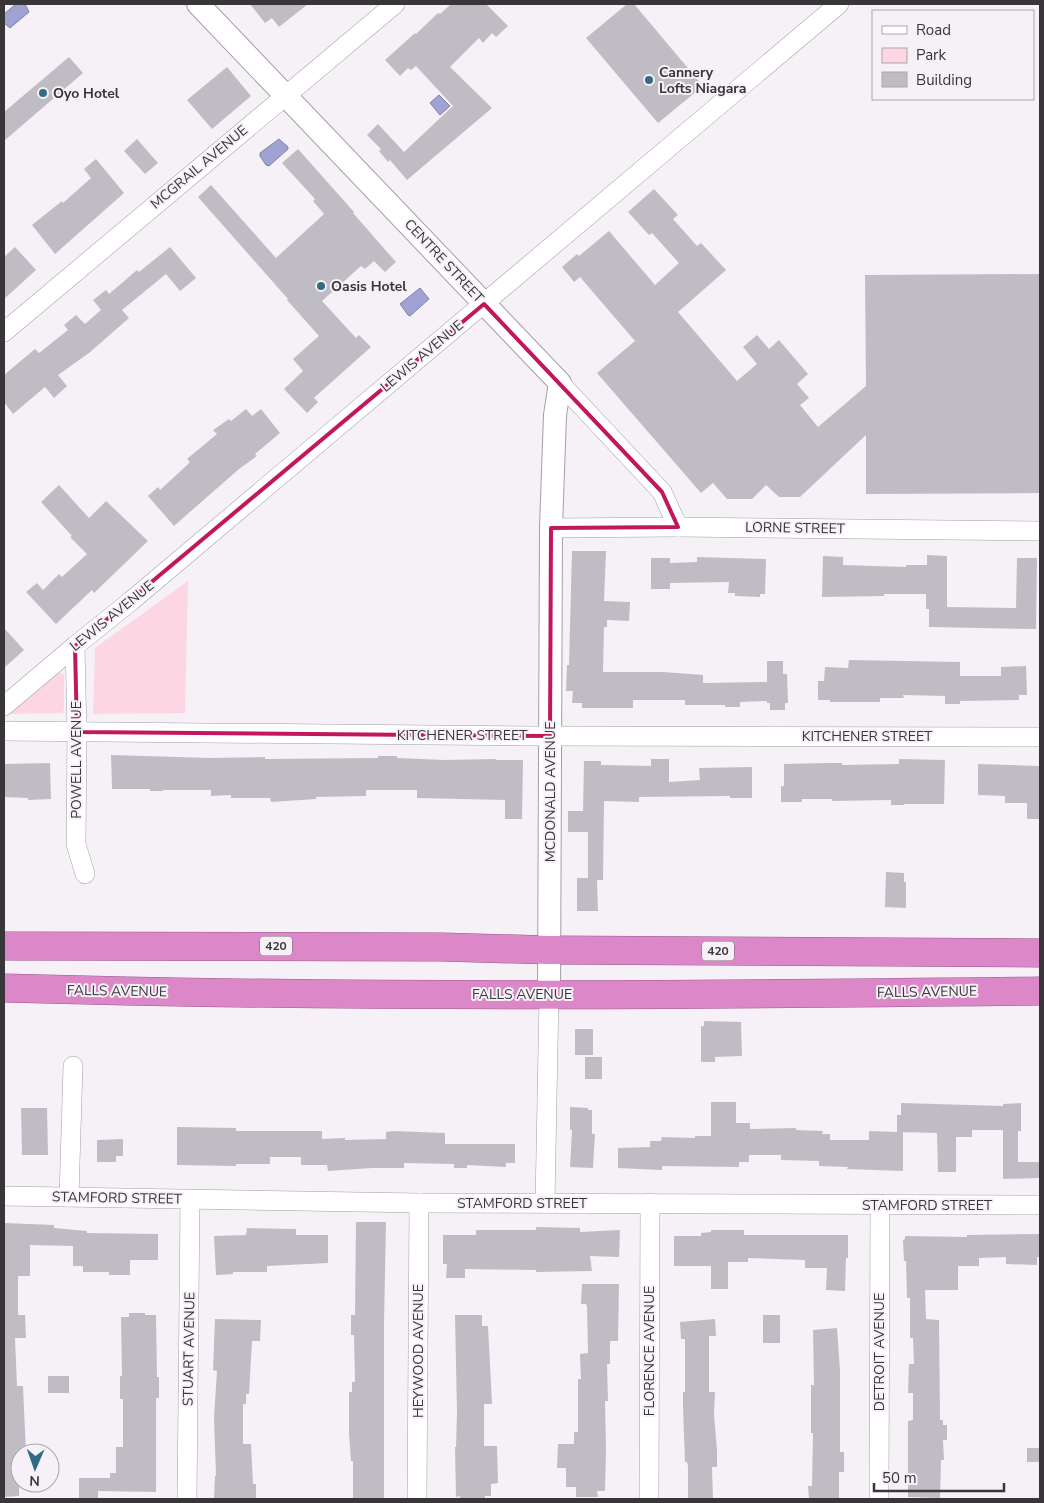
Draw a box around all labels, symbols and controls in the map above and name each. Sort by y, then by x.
legend [872,10,1034,100]
text: Road [916,20,951,40]
text: Park [916,45,946,65]
place label: Cannery Lofts Niagara [659,63,746,98]
text: Building [916,70,972,90]
marker: Cannery Lofts Niagara [643,74,655,86]
place label: Oyo Hotel [53,84,120,103]
marker: Oyo Hotel [37,87,49,99]
street label: MCGRAIL AVENUE [146,121,252,213]
street label: CENTRE STREET [400,215,488,307]
place label: Oasis Hotel [331,277,407,296]
marker: Oasis Hotel [315,280,327,292]
street label: LEWIS AVENUE [377,316,467,396]
street label: LORNE STREET [745,518,846,538]
street label: LEWIS AVENUE [66,576,158,656]
street label: POWELL AVENUE [67,701,86,819]
street label: MCDONALD AVENUE [541,722,560,862]
street label: KITCHENER STREET [397,726,528,745]
street label: KITCHENER STREET [802,727,933,746]
road number: 420 [260,936,292,956]
road number: 420 [702,941,734,960]
street label: FALLS AVENUE [67,981,167,1001]
street label: FALLS AVENUE [877,982,977,1002]
street label: FALLS AVENUE [472,985,572,1004]
street label: STAMFORD STREET [52,1187,183,1209]
street label: STAMFORD STREET [457,1194,588,1213]
street label: STAMFORD STREET [862,1196,993,1215]
street label: HEYWOOD AVENUE [409,1284,428,1418]
street label: FLORENCE AVENUE [640,1286,659,1416]
street label: STUART AVENUE [179,1292,199,1406]
street label: DETROIT AVENUE [870,1293,889,1411]
north arrow [10,1443,60,1493]
scale bar [874,1460,1004,1492]
text: 50 m [882,1468,917,1488]
text: N [29,1471,40,1490]

